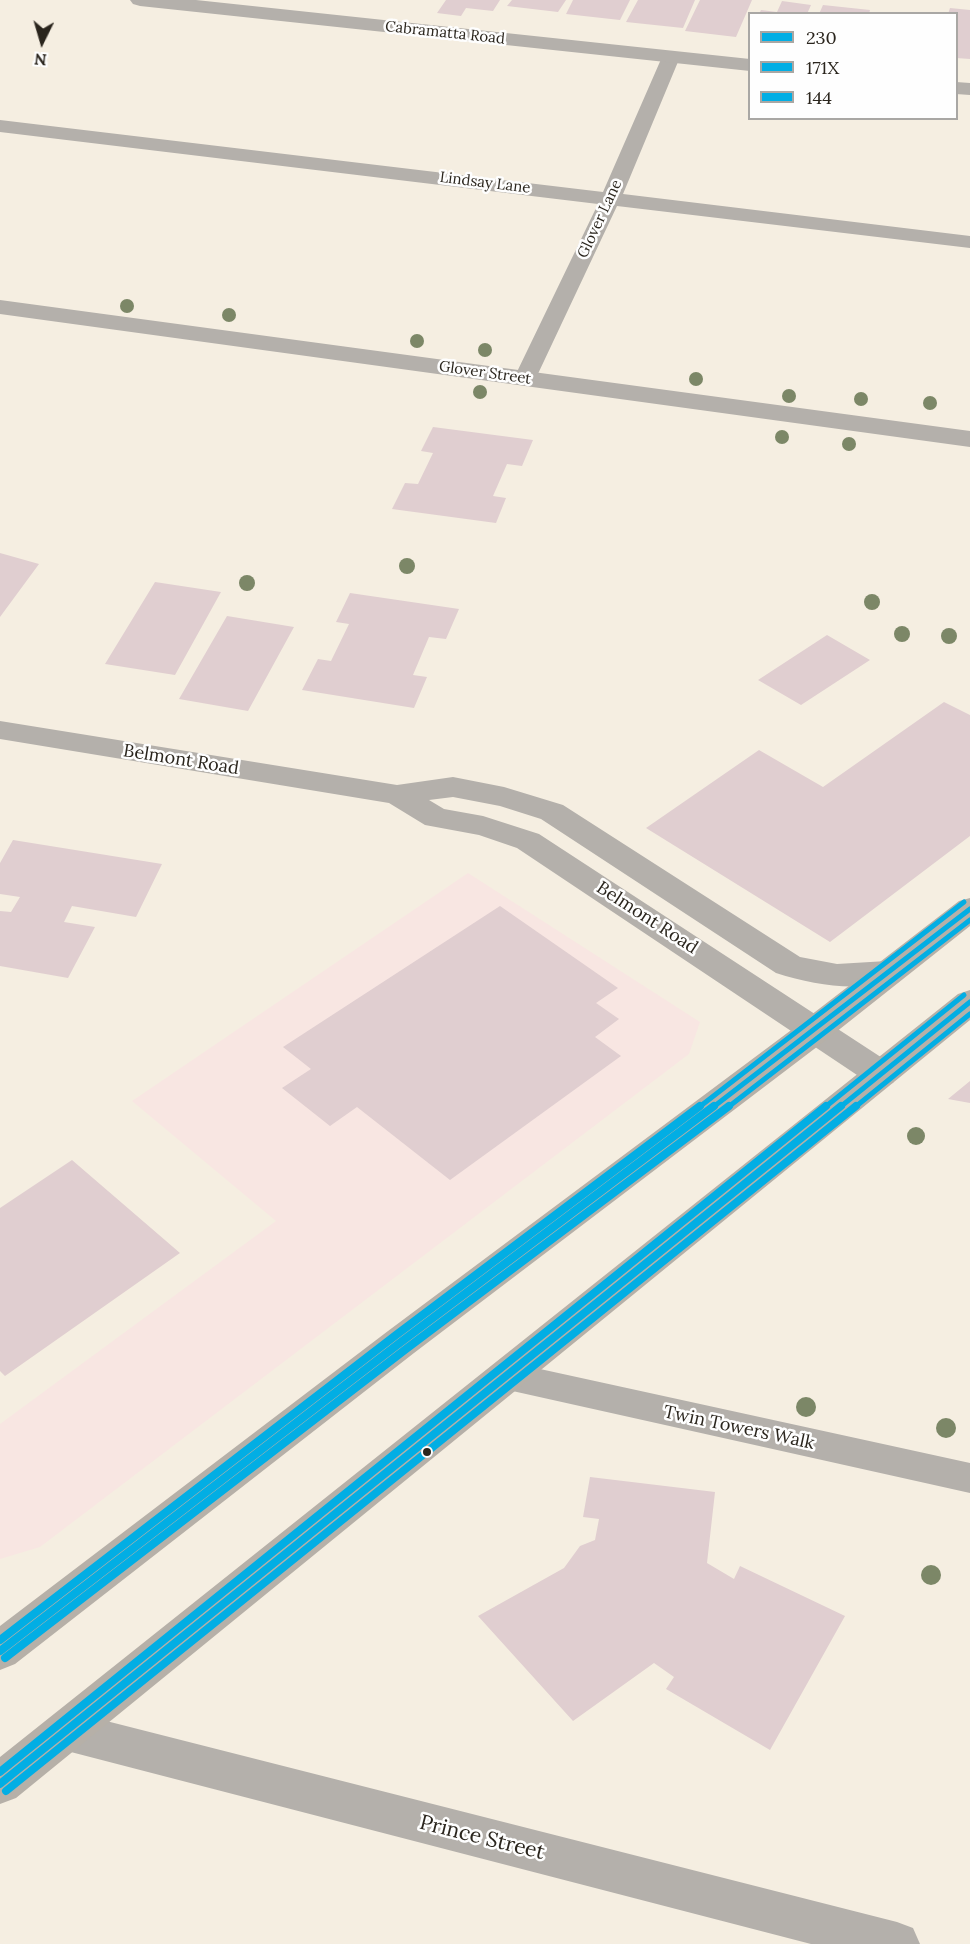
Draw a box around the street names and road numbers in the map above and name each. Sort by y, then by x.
street label: Cabramatta Road [384,18,506,48]
street label: Lindsay Lane [439,169,531,197]
street label: Glover Lane [574,177,626,261]
street label: Glover Street [438,358,532,388]
street label: Belmont Road [122,740,240,780]
street label: Belmont Road [592,877,702,959]
street label: Twin Towers Walk [662,1401,816,1455]
street label: Prince Street [417,1810,547,1866]

